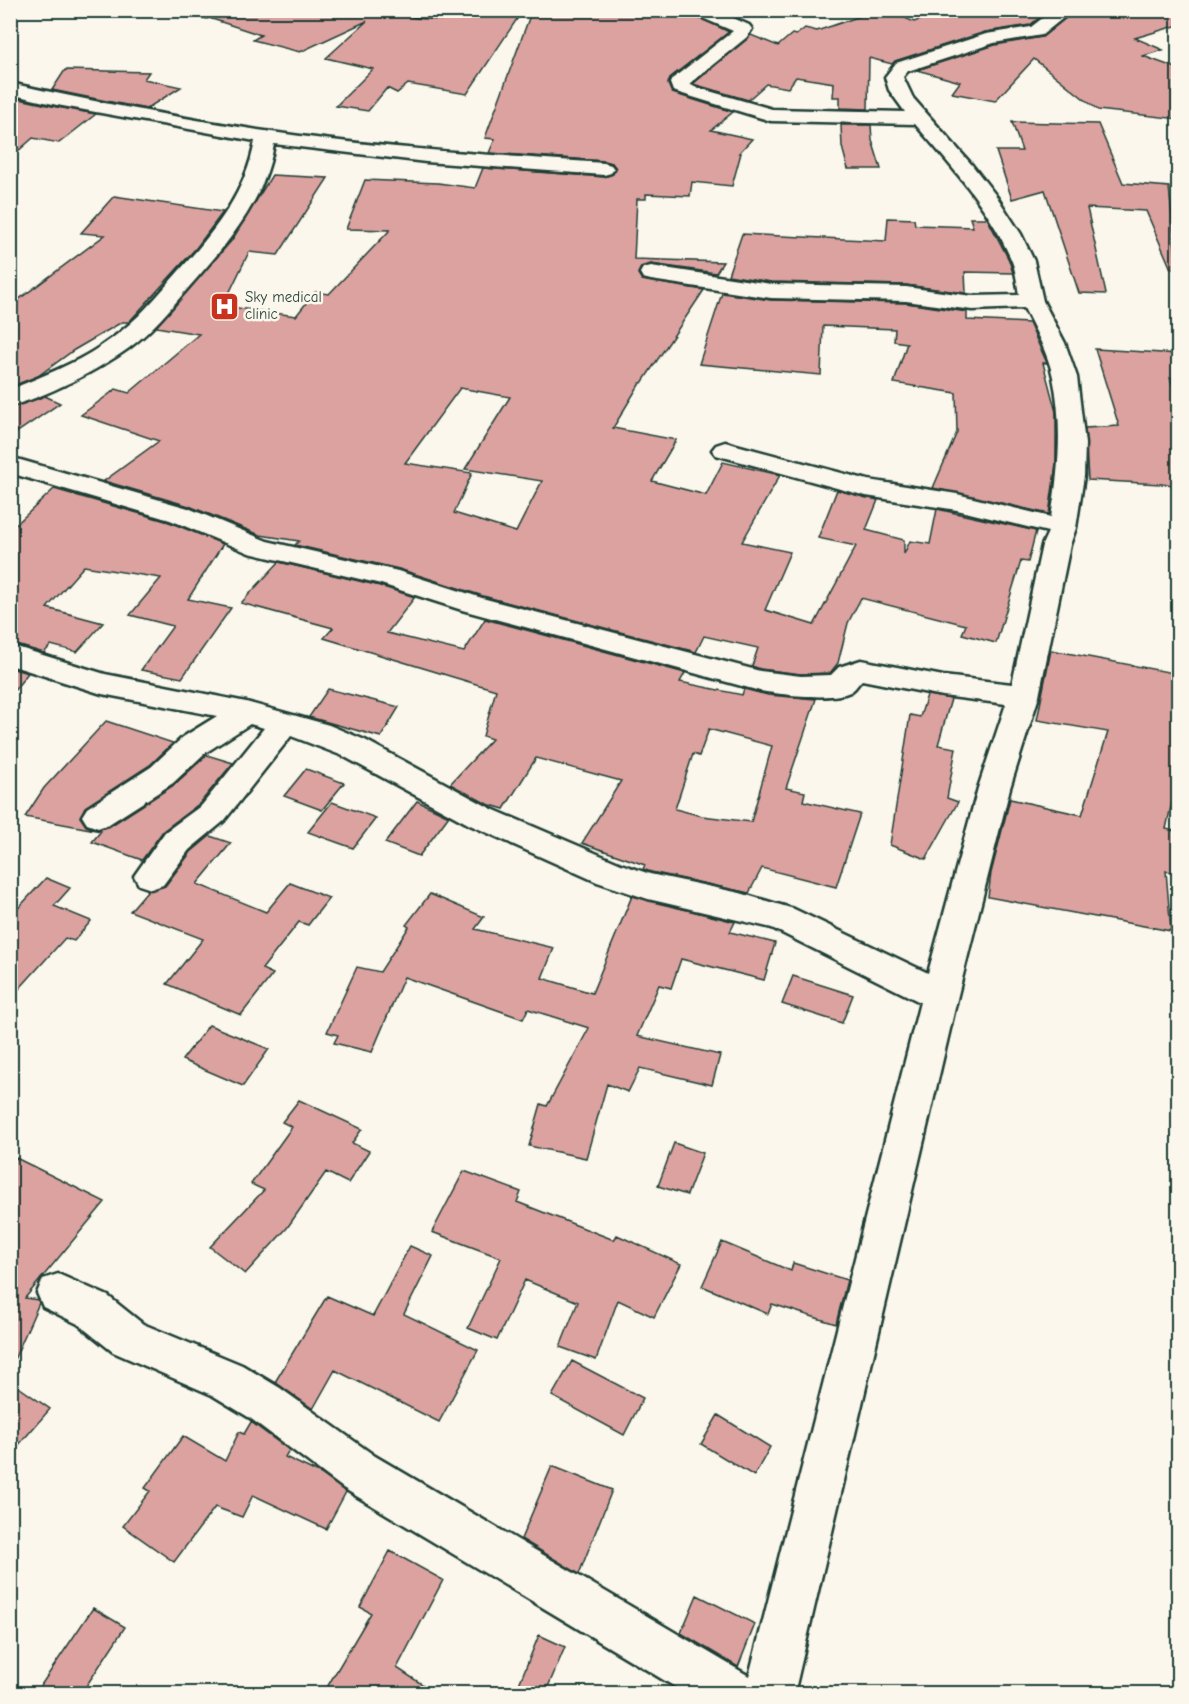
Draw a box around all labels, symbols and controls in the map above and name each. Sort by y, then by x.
place label: Sky medical clinic [245,288,322,323]
hospital icon: Sky medical clinic [208,290,240,322]

